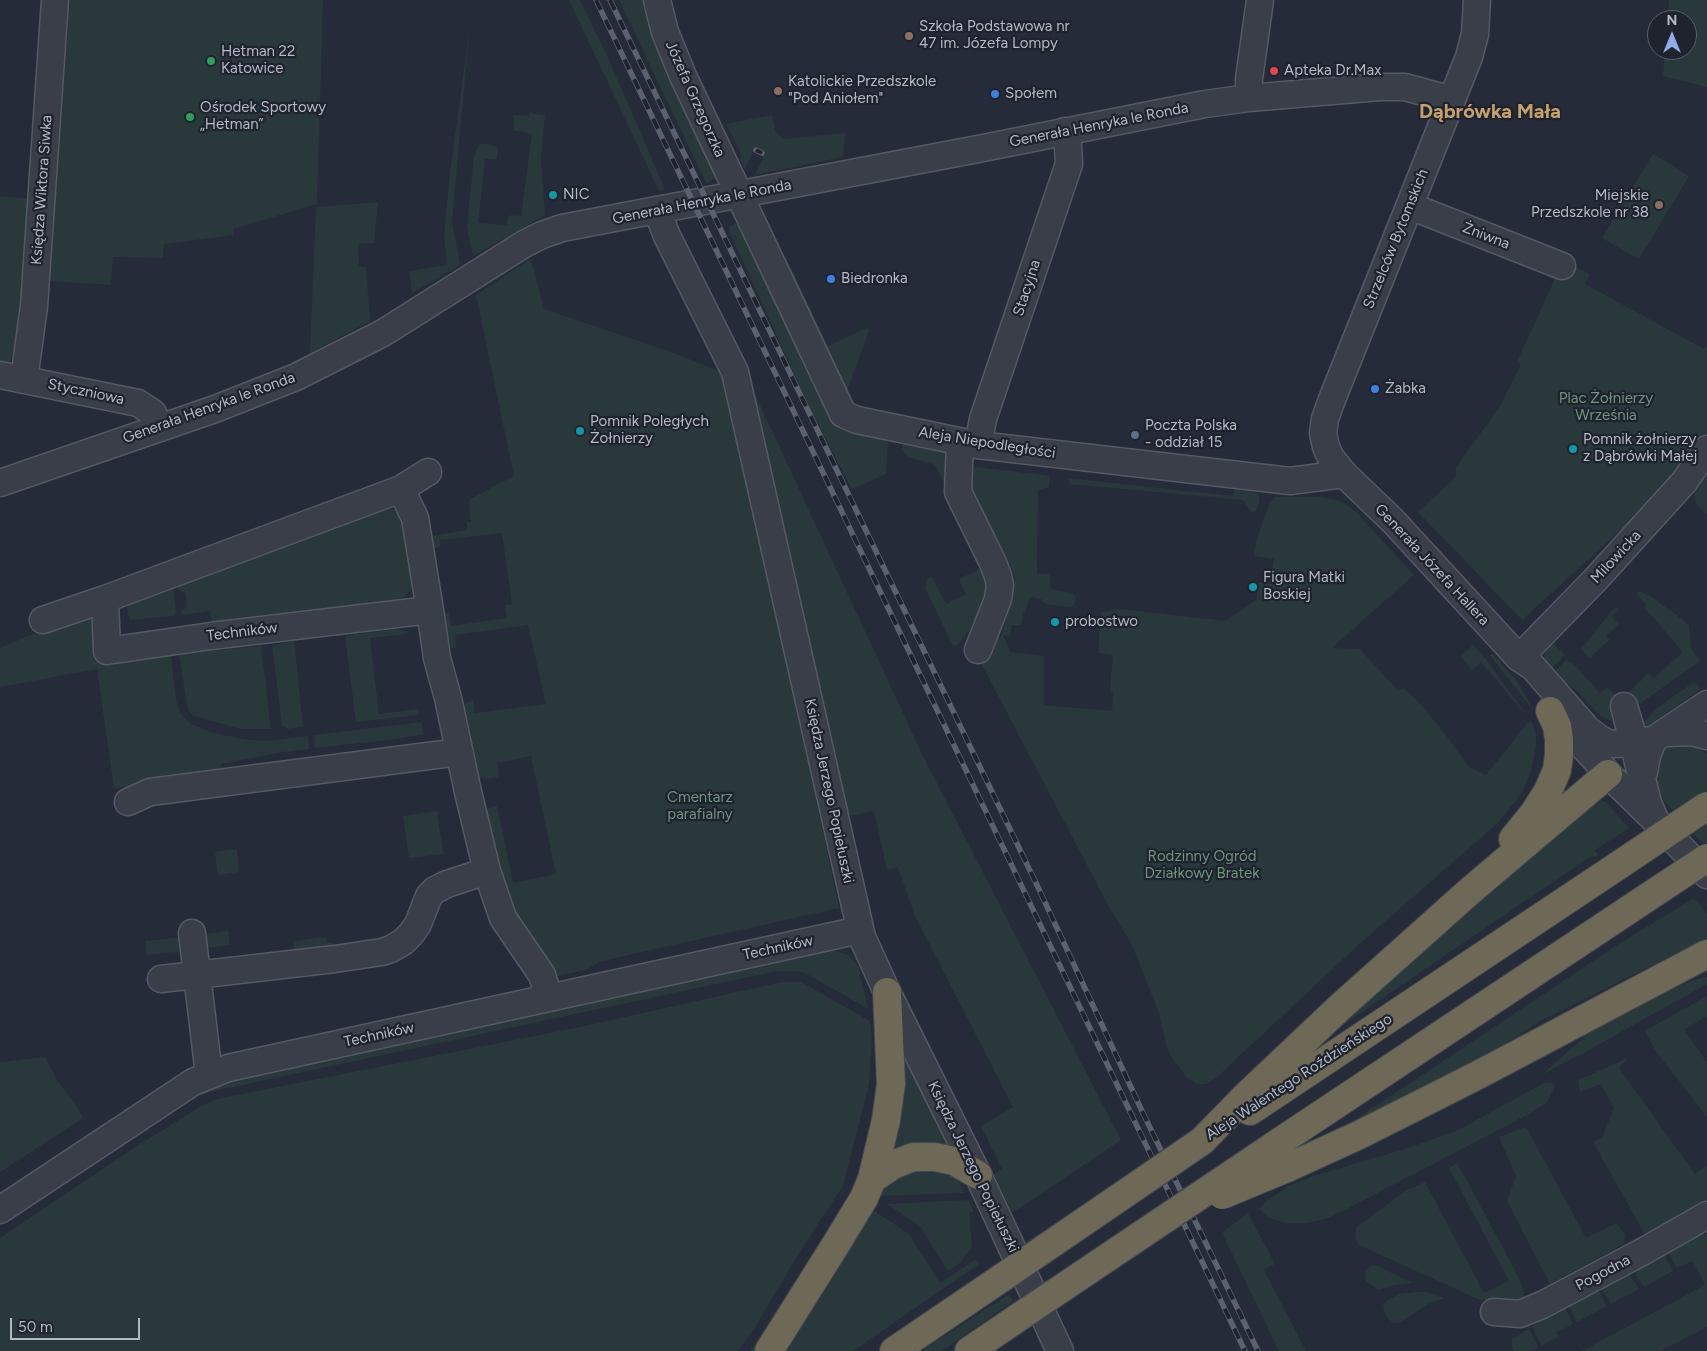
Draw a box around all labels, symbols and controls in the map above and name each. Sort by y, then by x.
north arrow [1647,10,1697,60]
text: N [1667,12,1677,29]
place label: Szkoła Podstawowa nr 47 im. Józefa Lompy [919,18,1070,53]
marker: Szkoła Podstawowa nr 47 im. Józefa Lompy [903,30,915,42]
street label: Józefa Grzegorzka [661,38,729,160]
place label: Hetman 22 Katowice [221,43,295,78]
marker: Hetman 22 Katowice [205,55,217,67]
place label: Apteka Dr.Max [1284,62,1381,80]
marker: Apteka Dr.Max [1268,65,1280,77]
place label: Katolickie Przedszkole "Pod Aniołem" [788,73,936,108]
marker: Katolickie Przedszkole "Pod Aniołem" [772,85,784,97]
place label: Społem [1005,85,1057,103]
marker: Społem [989,88,1001,100]
place label: Ośrodek Sportowy „Hetman” [200,99,326,134]
street label: Generała Henryka le Ronda [1008,99,1190,151]
district label: Dąbrówka Mała [1419,100,1561,124]
marker: Ośrodek Sportowy „Hetman” [184,111,196,123]
street label: Księdza Wiktora Siwka [28,114,56,266]
street label: Strzelców Bytomskich [1360,166,1432,312]
street label: Generała Henryka le Ronda [611,176,793,228]
place label: NIC [563,186,589,204]
place label: Miejskie Przedszkole nr 38 [1531,187,1649,222]
marker: NIC [547,189,559,201]
marker: Miejskie Przedszkole nr 38 [1653,199,1665,211]
street label: Żniwna [1460,219,1512,253]
street label: Stacyjna [1009,257,1045,319]
place label: Biedronka [841,270,908,288]
marker: Biedronka [825,273,837,285]
street label: Generała Henryka le Ronda [121,368,297,448]
street label: Styczniowa [46,375,126,409]
place label: Żabka [1385,380,1426,398]
marker: Żabka [1369,383,1381,395]
park label: Plac Żołnierzy Września [1559,390,1653,425]
place label: Pomnik Poległych Żołnierzy [590,413,709,448]
place label: Poczta Polska - oddział 15 [1145,417,1237,452]
street label: Aleja Niepodległości [917,423,1057,463]
marker: Pomnik Poległych Żołnierzy [574,425,586,437]
marker: Poczta Polska - oddział 15 [1129,429,1141,441]
place label: Pomnik żołnierzy z Dąbrówki Małej [1583,431,1697,466]
marker: Pomnik żołnierzy z Dąbrówki Małej [1567,443,1579,455]
street label: Generała Józefa Hallera [1371,500,1493,630]
street label: Milowicka [1587,527,1645,587]
place label: Figura Matki Boskiej [1263,569,1345,604]
marker: Figura Matki Boskiej [1247,581,1259,593]
place label: probostwo [1065,613,1138,631]
marker: probostwo [1049,616,1061,628]
street label: Techników [206,619,278,645]
street label: Księdza Jerzego Popiełuszki [801,697,857,885]
park label: Cmentarz parafialny [667,789,733,824]
park label: Rodzinny Ogród Działkowy Bratek [1145,848,1259,883]
street label: Techników [741,932,815,964]
street label: Aleja Walentego Roździeńskiego [1202,1010,1396,1144]
street label: Techników [342,1019,416,1051]
street label: Księdza Jerzego Popiełuszki [924,1078,1022,1256]
street label: Pogodna [1572,1251,1634,1295]
scale bar [12,1308,142,1340]
text: 50 m [18,1318,53,1336]

